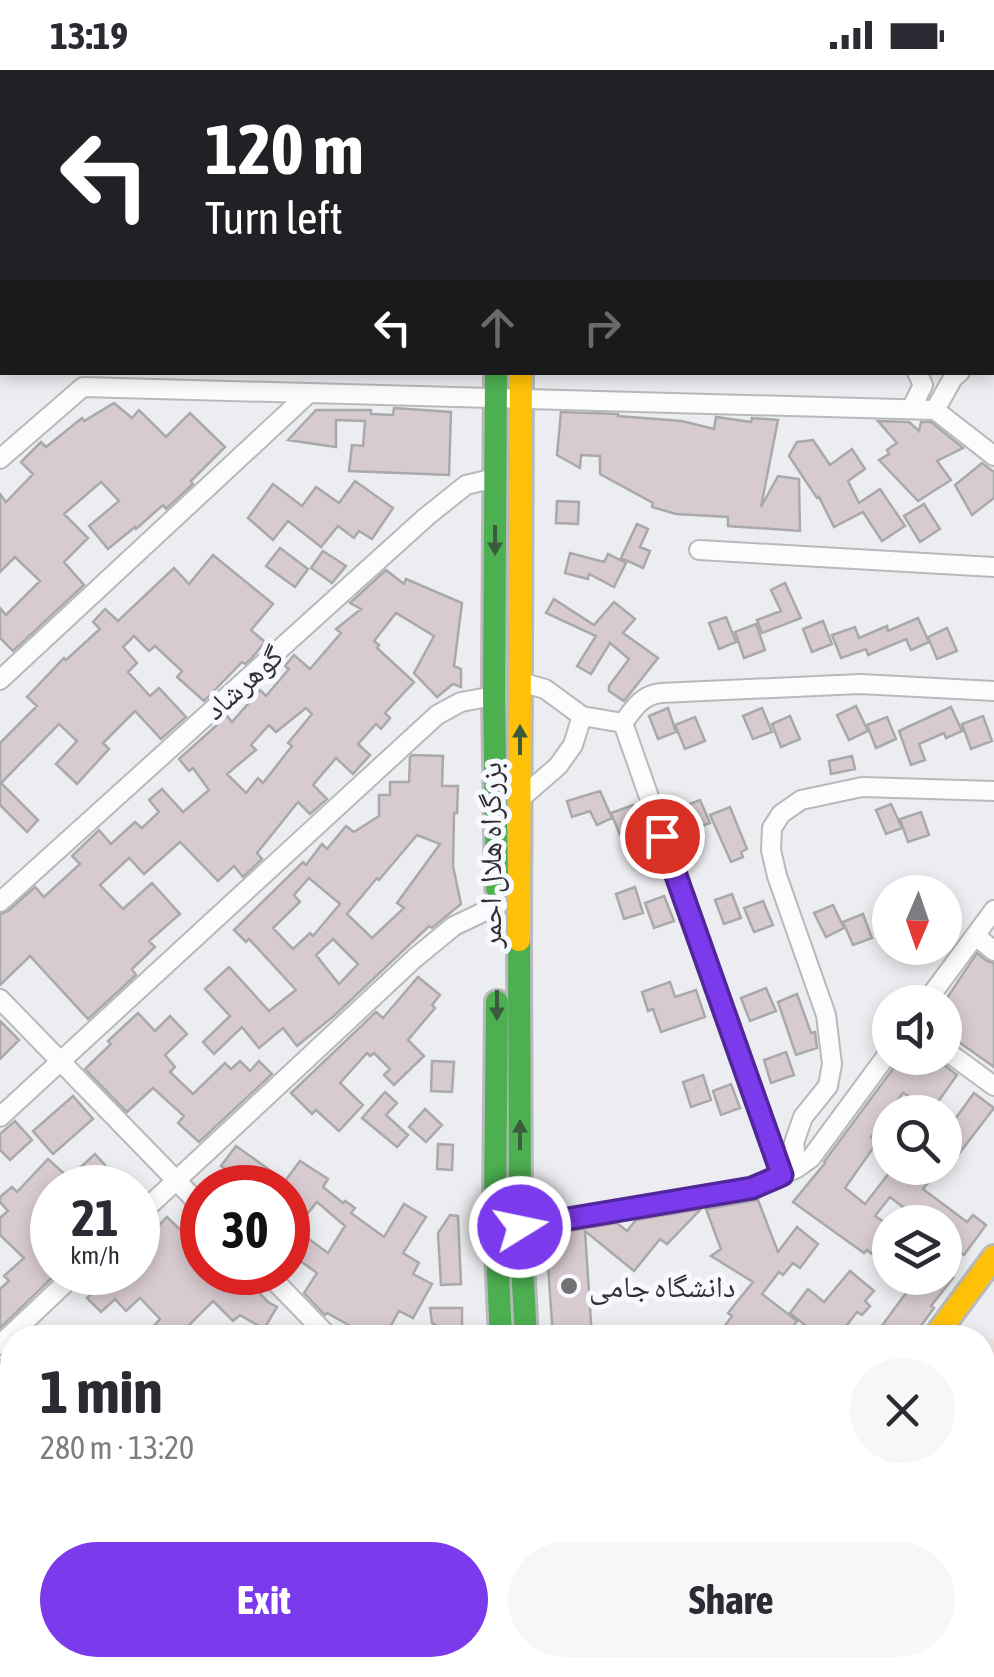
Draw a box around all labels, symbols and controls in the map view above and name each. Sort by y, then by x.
text: 13:19 [50,14,128,57]
text: 120 m [205,109,364,189]
icon: left [40,110,170,240]
text: Turn left [205,192,343,244]
icon: left [365,300,420,355]
icon: ahead [470,300,525,355]
icon: right [575,300,630,355]
one-way arrow [487,524,503,556]
street label: گوهرشاد [197,638,289,726]
one-way arrow [512,724,528,756]
street label: بزرگراه هلال احمر [473,762,509,949]
pin [620,794,705,879]
icon: arrive [635,809,690,864]
north arrow [872,875,962,965]
map controls [872,875,962,1295]
button: sound [872,985,962,1075]
one-way arrow [489,989,505,1021]
button: search [872,1095,962,1185]
one-way arrow [512,1119,528,1151]
speed limit sign: 30 [180,1165,310,1295]
position arrow [468,1175,572,1279]
text: 21 [71,1189,118,1247]
button: layers [872,1205,962,1295]
text: km/h [70,1241,120,1269]
place label: دانشگاه جامی [589,1269,735,1305]
marker: دانشگاه جامی [558,1275,580,1297]
text: 1 min [40,1357,163,1426]
button: close [850,1358,955,1463]
text: 280 m · 13:20 [40,1429,194,1466]
button: Exit [40,1542,488,1657]
button: Share [508,1542,955,1657]

